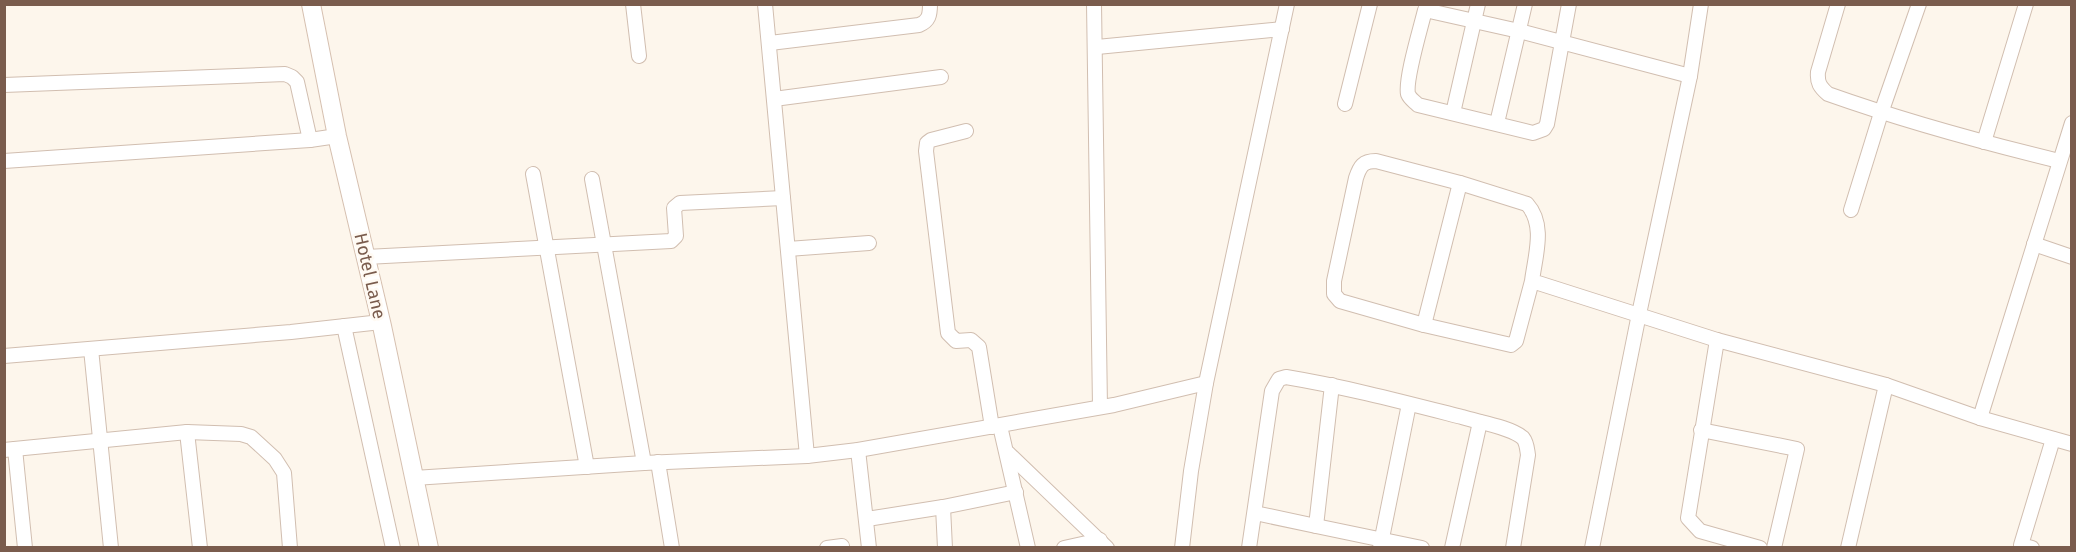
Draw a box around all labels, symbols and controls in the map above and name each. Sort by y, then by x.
street label: Hotel Lane [349,231,391,321]

